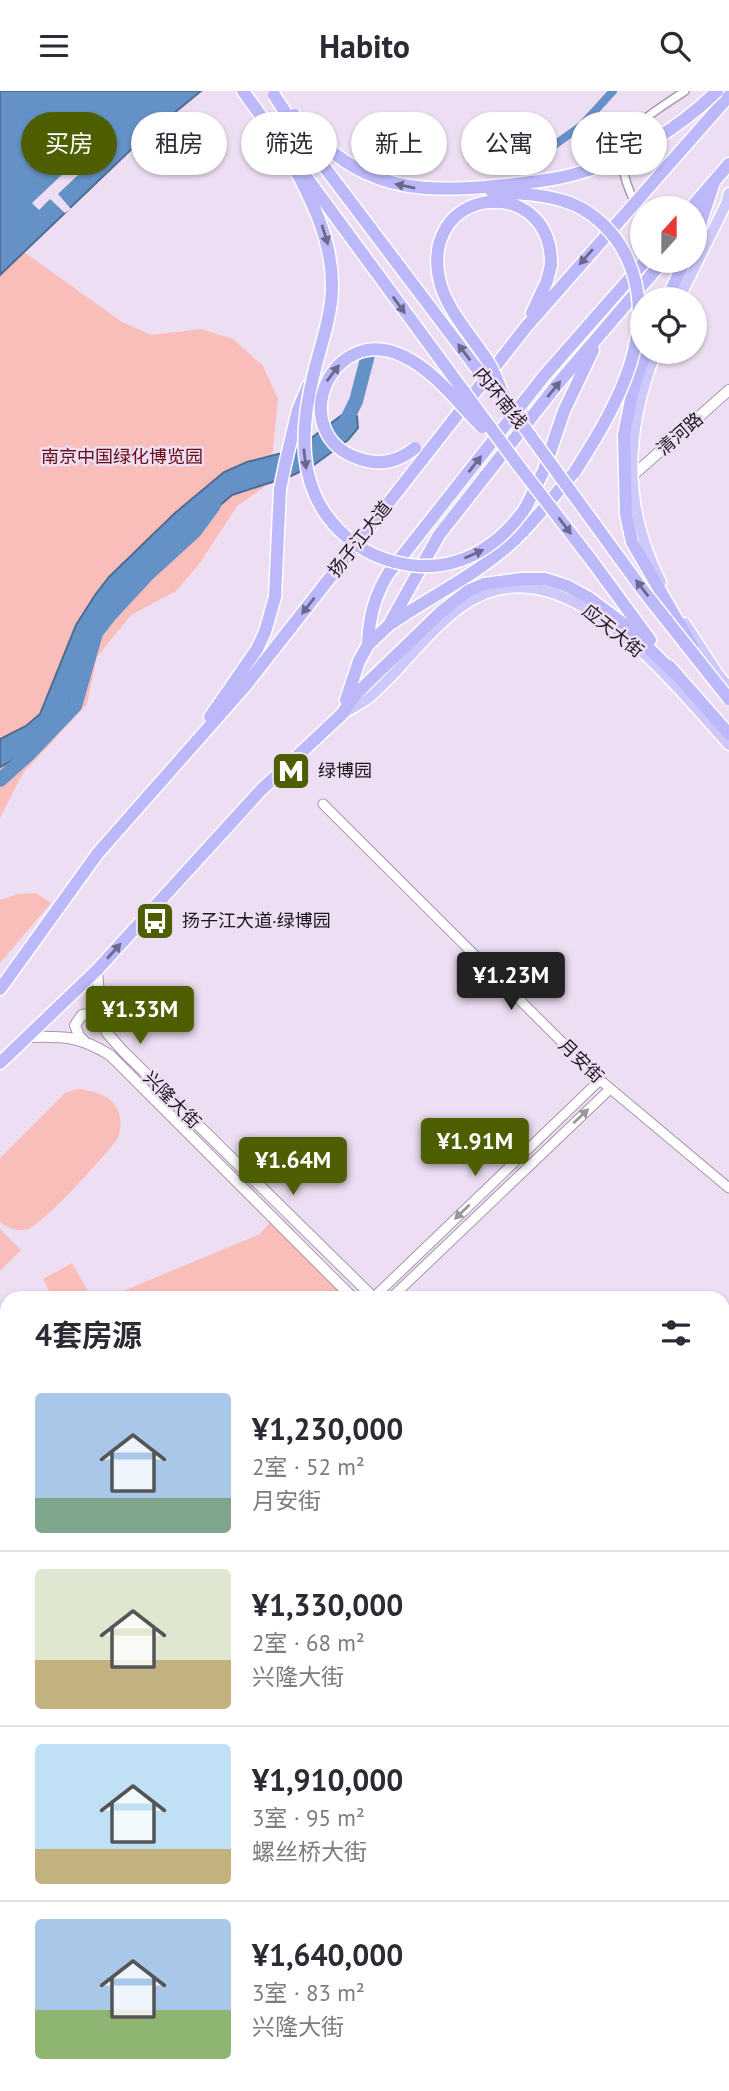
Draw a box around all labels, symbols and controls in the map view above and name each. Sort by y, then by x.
text: Habito [319,25,410,67]
icon: menu [35,27,73,65]
icon: search [656,27,694,65]
chip: 买房 [21,112,117,175]
chip: 租房 [131,112,227,175]
chip: 筛选 [241,112,337,175]
chip: 新上 [351,112,447,175]
chip: 公寓 [461,112,557,175]
chip: 住宅 [571,112,667,175]
one-way arrow [394,180,416,191]
north arrow [630,196,707,273]
map controls [630,196,707,364]
one-way arrow [321,225,331,246]
one-way arrow [579,249,594,266]
button: locate [630,287,707,364]
one-way arrow [392,296,406,314]
one-way arrow [457,344,472,362]
street label: 内环南线 [469,362,532,433]
one-way arrow [325,364,339,382]
one-way arrow [546,380,561,398]
street label: 清河路 [652,407,708,460]
park label: 南京中国绿化博览园 [41,445,203,468]
one-way arrow [300,448,311,470]
one-way arrow [468,455,482,473]
street label: 扬子江大道 [323,496,396,581]
one-way arrow [558,517,572,535]
one-way arrow [464,548,484,560]
one-way arrow [635,579,649,597]
one-way arrow [301,597,316,614]
street label: 应天大街 [578,599,649,662]
metro station icon: 绿博园 [270,750,312,792]
place label: 绿博园 [318,759,372,782]
bus stop icon: 扬子江大道·绿博园 [134,900,176,942]
place label: 扬子江大道·绿博园 [182,909,331,932]
one-way arrow [106,942,122,960]
pin: ¥1.23M [454,953,568,1012]
text: ¥1.23M [473,960,549,989]
pin: ¥1.33M [83,986,197,1046]
text: ¥1.33M [102,994,178,1023]
street label: 月安街 [554,1034,609,1088]
street label: 兴隆大街 [139,1066,206,1133]
one-way arrow [572,1108,589,1124]
pin: ¥1.91M [418,1119,532,1178]
text: ¥1.91M [437,1126,513,1155]
pin: ¥1.64M [236,1137,350,1197]
text: ¥1.64M [255,1145,331,1174]
one-way arrow [454,1203,471,1219]
icon: filters [657,1314,695,1352]
text: 4套房源 [35,1315,142,1354]
text: ¥1,230,000 [252,1409,403,1448]
icon: home [91,1421,175,1505]
text: 2室 · 52 m² [252,1452,365,1481]
text: 月安街 [252,1486,321,1515]
text: ¥1,330,000 [252,1585,403,1624]
icon: home [91,1597,175,1681]
text: 2室 · 68 m² [252,1628,365,1657]
text: 兴隆大街 [252,1662,344,1691]
text: ¥1,910,000 [252,1760,403,1799]
icon: home [91,1772,175,1856]
text: 3室 · 95 m² [252,1803,365,1832]
text: 螺丝桥大街 [252,1837,367,1866]
text: ¥1,640,000 [252,1935,403,1974]
icon: home [91,1947,175,2031]
text: 3室 · 83 m² [252,1978,365,2007]
text: 兴隆大街 [252,2012,344,2041]

